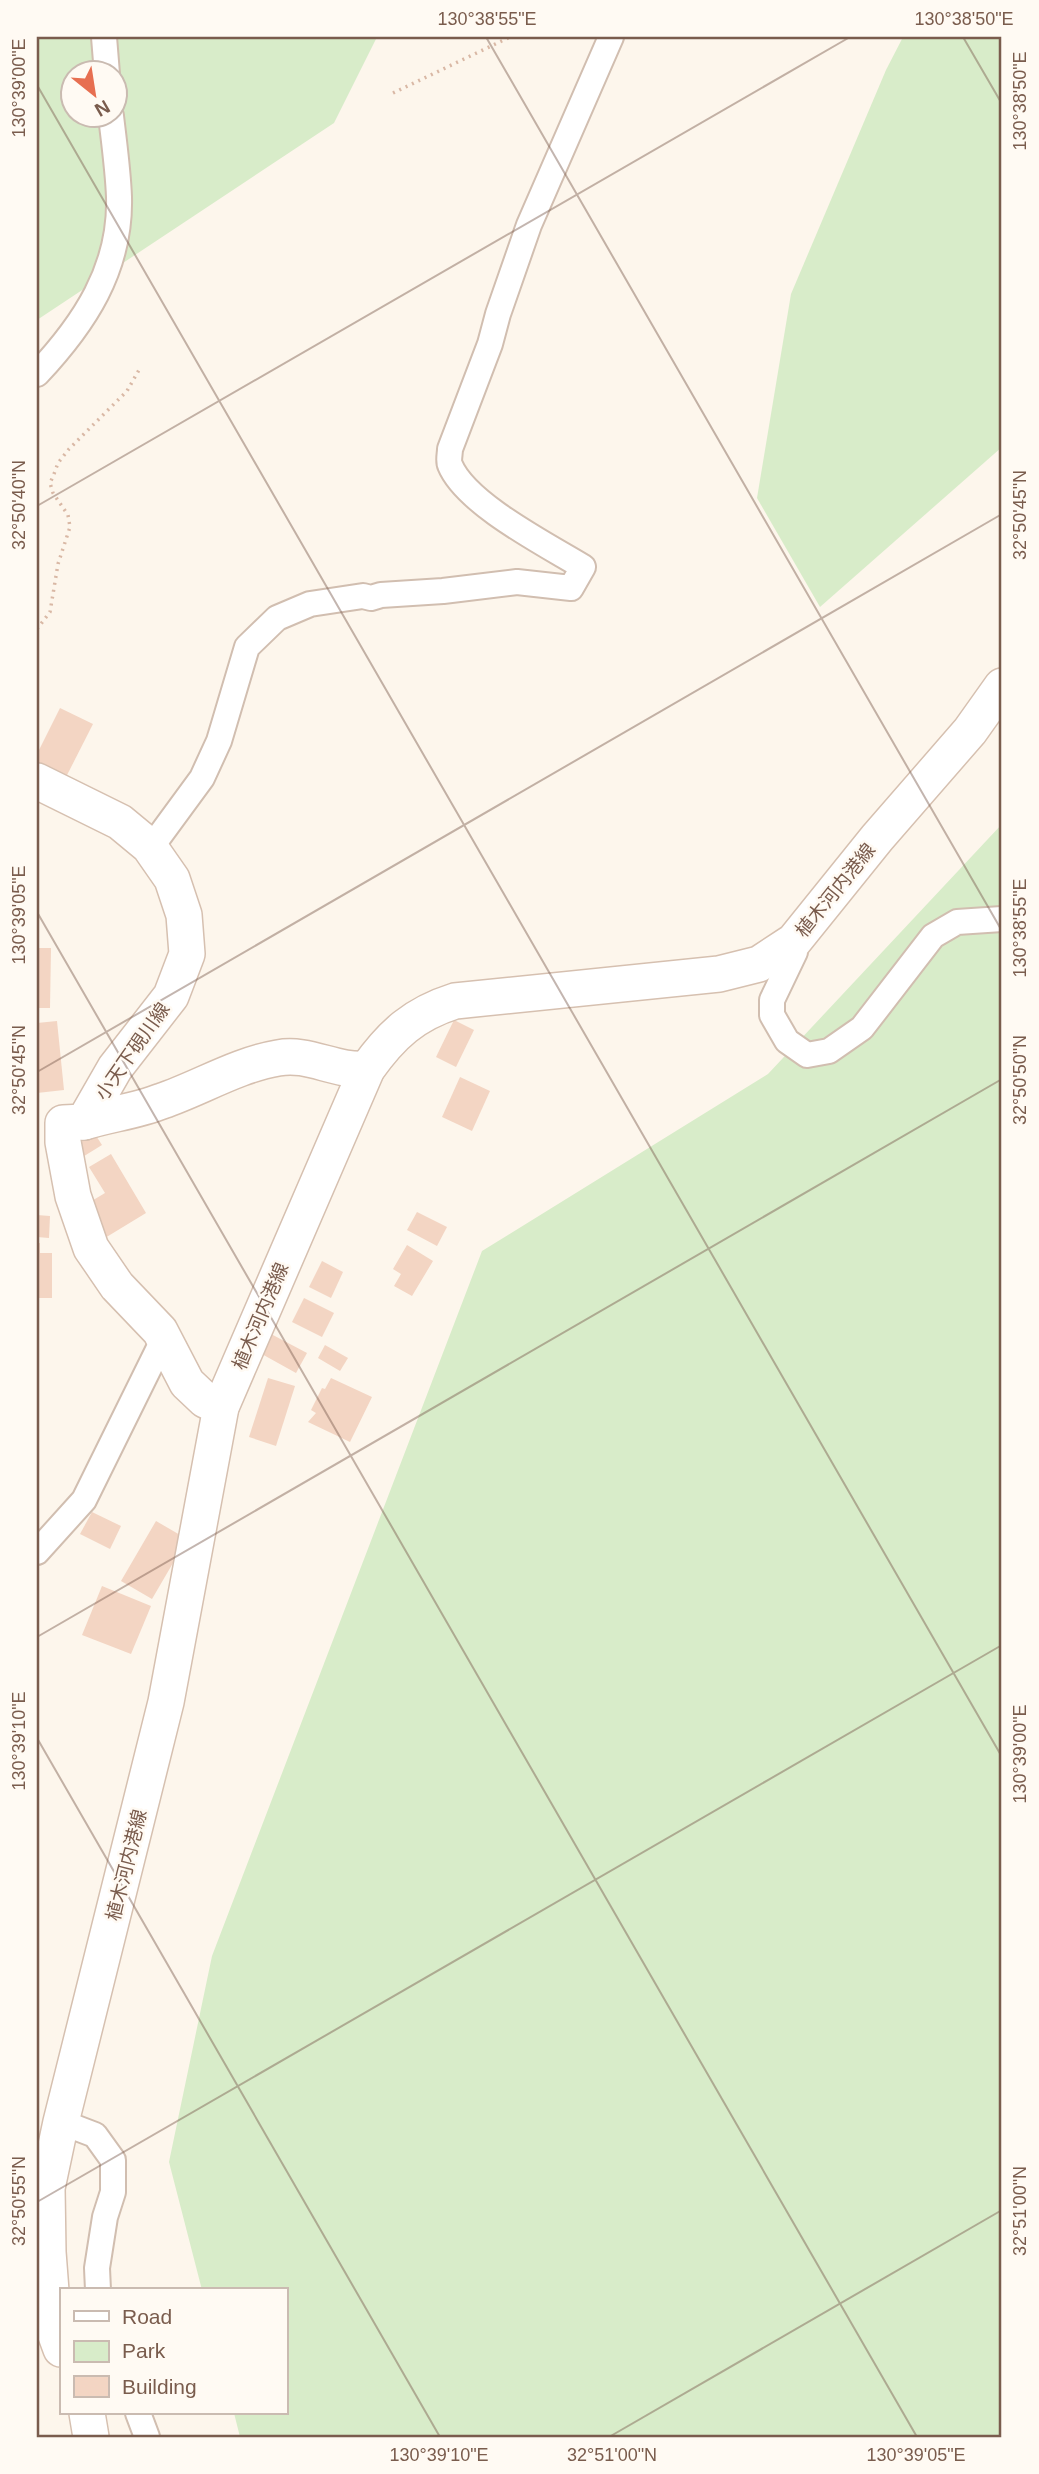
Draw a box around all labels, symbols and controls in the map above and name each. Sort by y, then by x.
text: 130°38'55"E [437,9,537,29]
text: 130°38'50"E [914,9,1014,29]
text: 130°39'00"E [9,38,29,138]
text: 130°38'50"E [1010,51,1030,151]
north arrow [60,60,130,130]
text: N [91,96,113,121]
text: 32°50'40"N [9,460,29,550]
text: 32°50'45"N [1010,470,1030,560]
street label: 植木河内港線 [791,839,879,941]
text: 130°39'05"E [9,865,29,965]
text: 130°38'55"E [1010,878,1030,978]
street label: 小天下硯川線 [91,999,174,1104]
text: 32°50'45"N [9,1025,29,1115]
text: 32°50'50"N [1010,1035,1030,1125]
street label: 植木河内港線 [229,1260,292,1373]
text: 130°39'10"E [9,1691,29,1791]
text: 130°39'00"E [1010,1704,1030,1804]
street label: 植木河内港線 [103,1807,150,1923]
text: 32°50'55"N [9,2156,29,2246]
text: 32°51'00"N [1010,2166,1030,2256]
legend [60,2288,287,2414]
text: Road [122,2305,172,2328]
text: Park [122,2339,166,2362]
text: Building [122,2375,197,2398]
text: 130°39'10"E [389,2445,489,2465]
text: 32°51'00"N [567,2445,657,2465]
text: 130°39'05"E [866,2445,966,2465]

